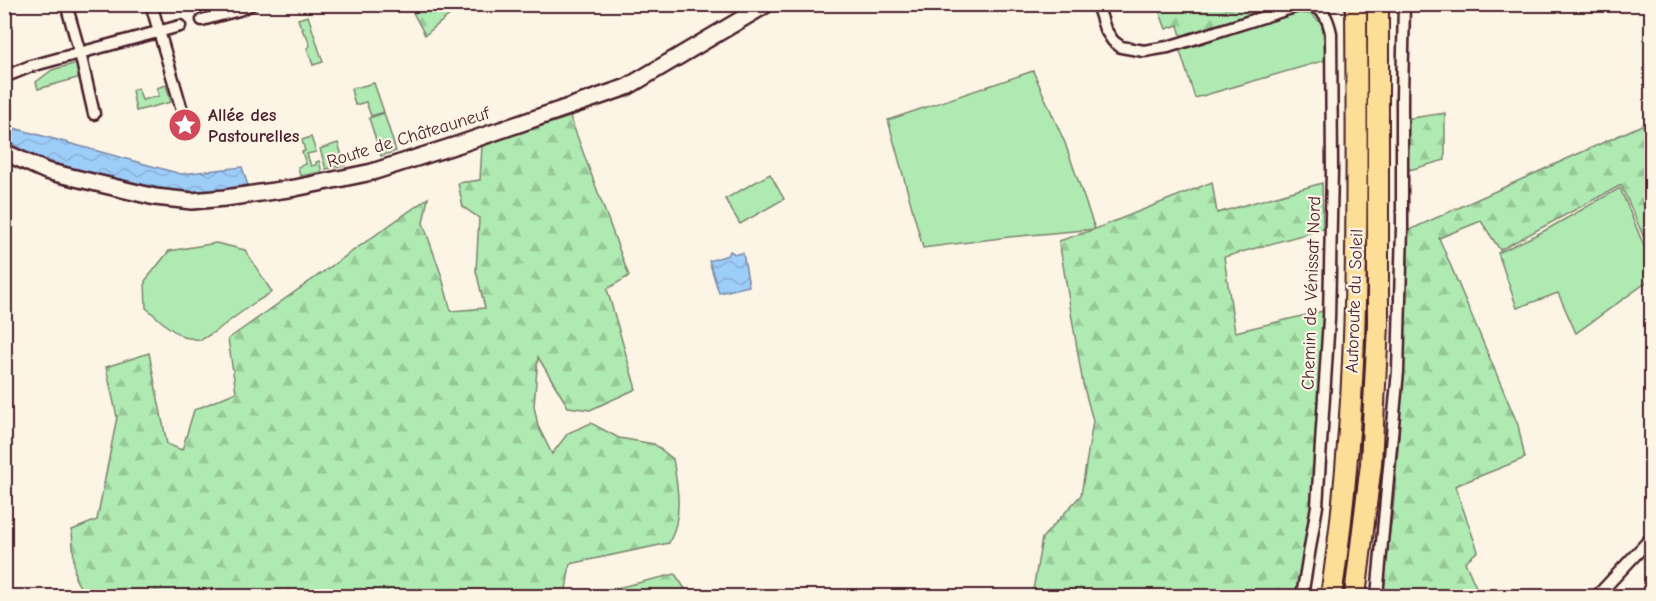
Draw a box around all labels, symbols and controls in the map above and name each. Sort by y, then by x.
street label: Route de Châteauneuf [324,102,493,172]
place label: Allée des Pastourelles [208,105,300,147]
place icon: Allée des Pastourelles [167,107,203,143]
street label: Chemin de Vénissat Nord [1298,196,1325,390]
street label: Autoroute du Soleil [1341,229,1368,373]

